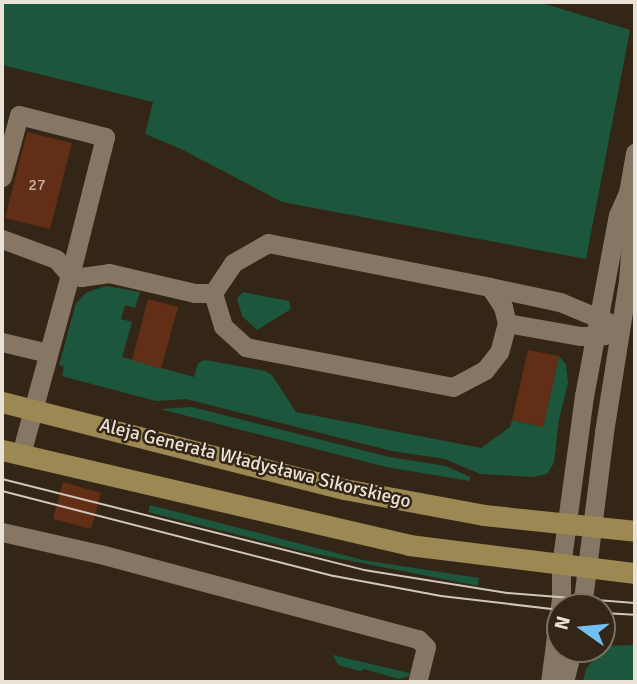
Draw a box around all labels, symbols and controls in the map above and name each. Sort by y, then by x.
house number: 27 [28,175,46,195]
street label: Aleja Generała Władysława Sikorskiego [97,414,413,514]
north arrow [546,593,616,663]
text: N [549,614,576,633]

